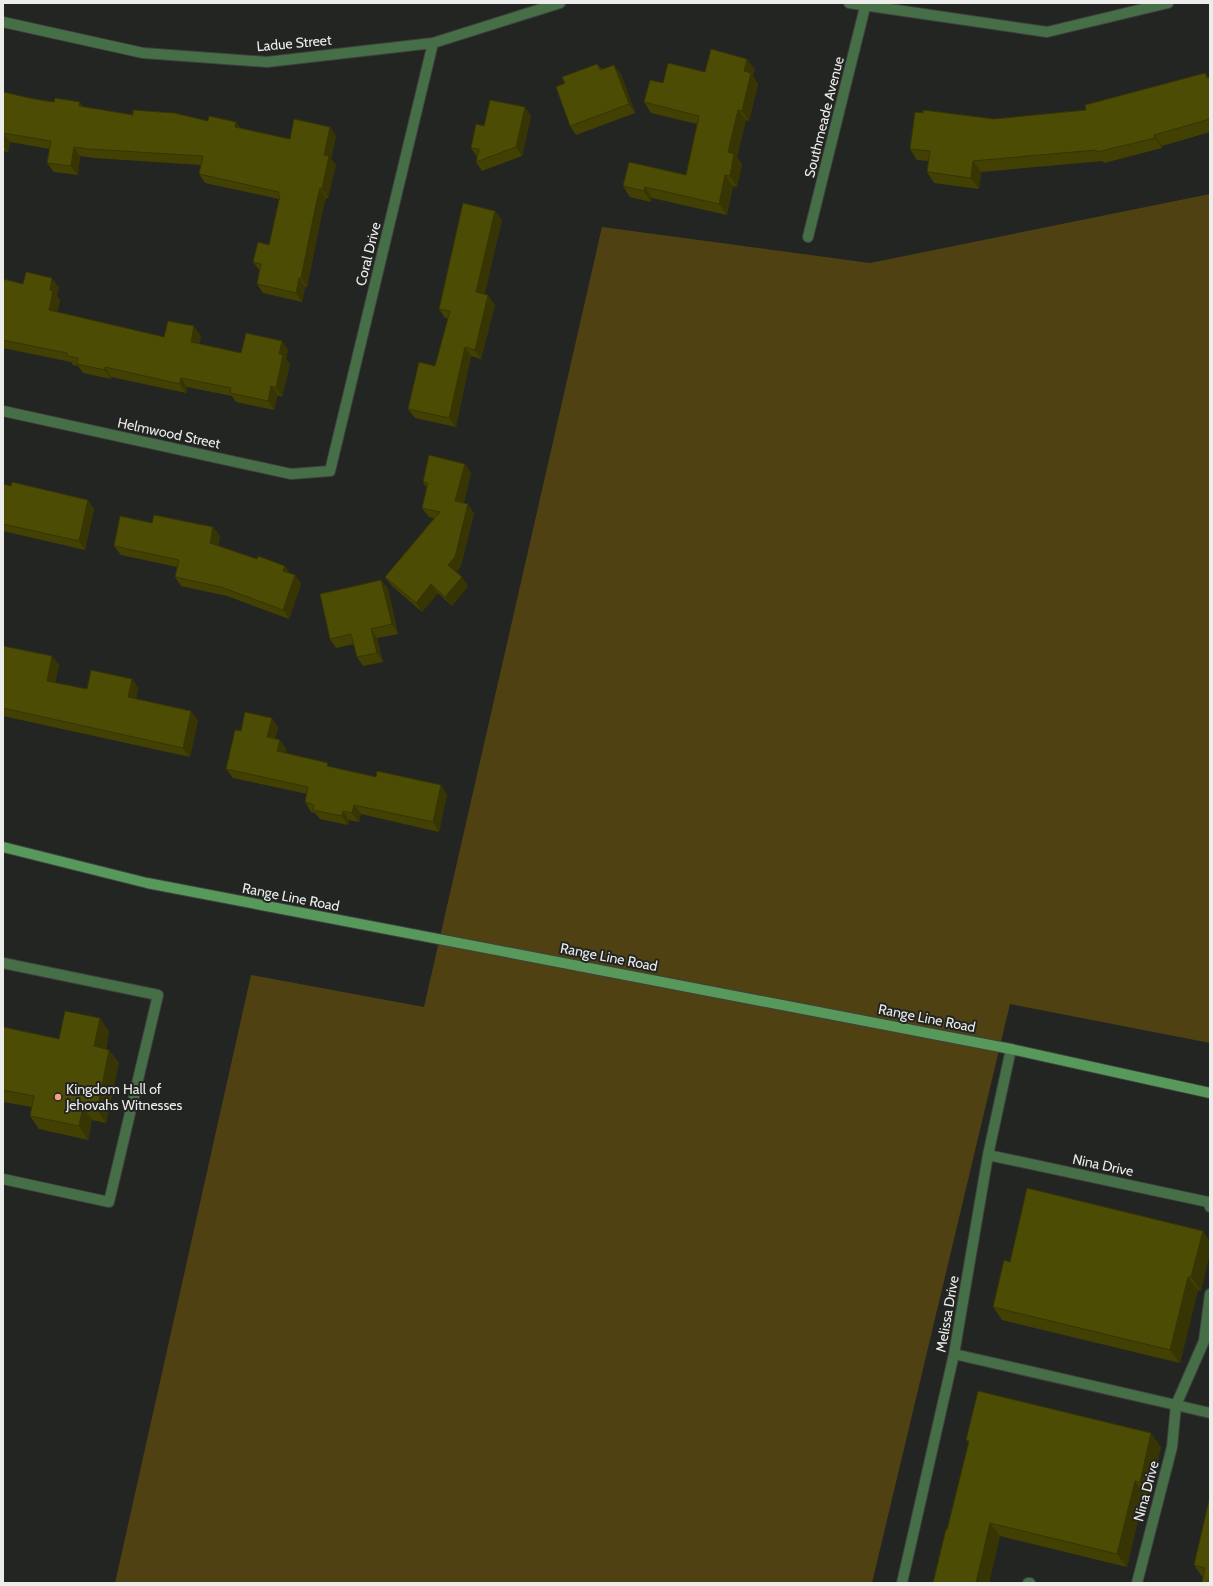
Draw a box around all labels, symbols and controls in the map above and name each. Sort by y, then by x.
street label: Ladue Street [256,31,332,55]
street label: Southmeade Avenue [800,55,848,179]
street label: Coral Drive [351,220,385,288]
street label: Helmwood Street [116,413,222,453]
street label: Range Line Road [241,879,341,915]
street label: Range Line Road [559,939,659,975]
street label: Range Line Road [877,1000,977,1036]
place label: Kingdom Hall of Jehovahs Witnesses [65,1080,182,1114]
marker: Kingdom Hall of Jehovahs Witnesses [53,1092,63,1102]
street label: Nina Drive [1071,1150,1135,1180]
street label: Melissa Drive [931,1274,963,1354]
street label: Nina Drive [1129,1459,1163,1523]

